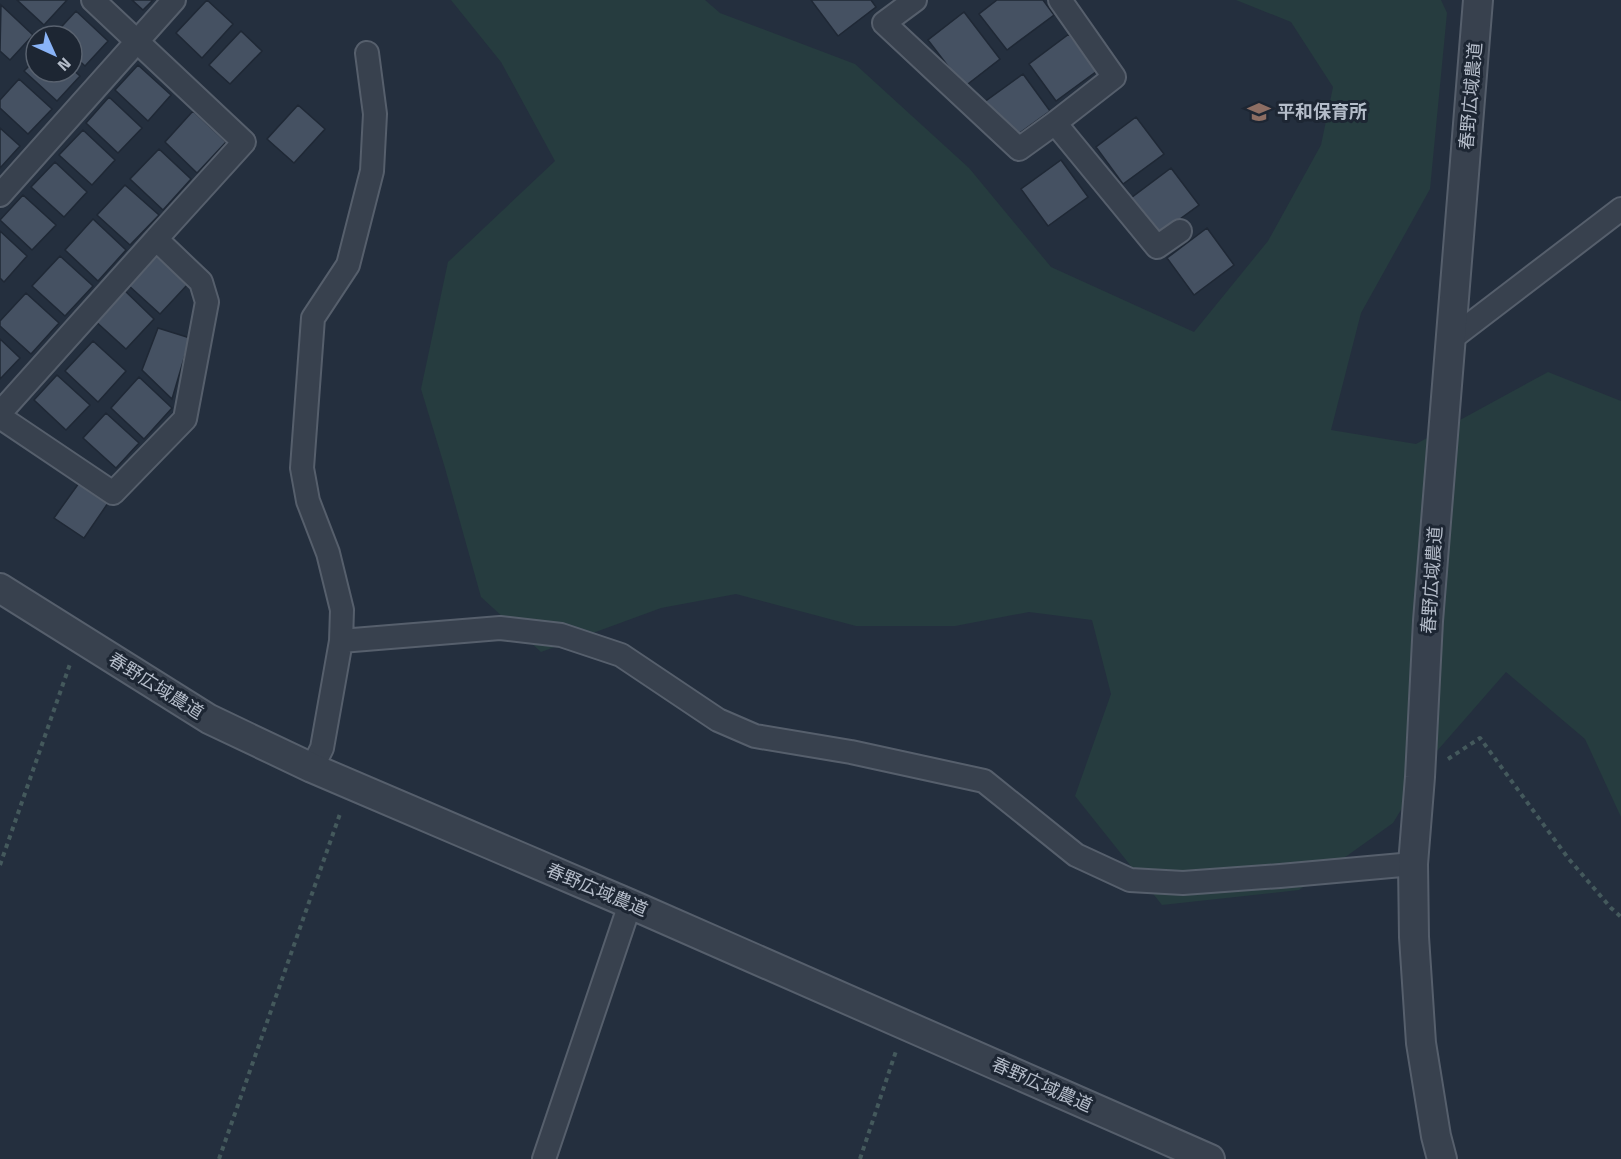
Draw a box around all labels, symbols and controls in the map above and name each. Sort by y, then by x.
north arrow [24,24,84,84]
street label: 春野広域農道 [1452,41,1489,151]
text: N [52,52,77,77]
place label: 平和保育所 [1277,98,1367,125]
school or university icon: 平和保育所 [1246,99,1272,125]
street label: 春野広域農道 [1414,525,1449,635]
street label: 春野広域農道 [103,646,209,726]
street label: 春野広域農道 [542,856,652,923]
street label: 春野広域農道 [987,1050,1097,1119]

